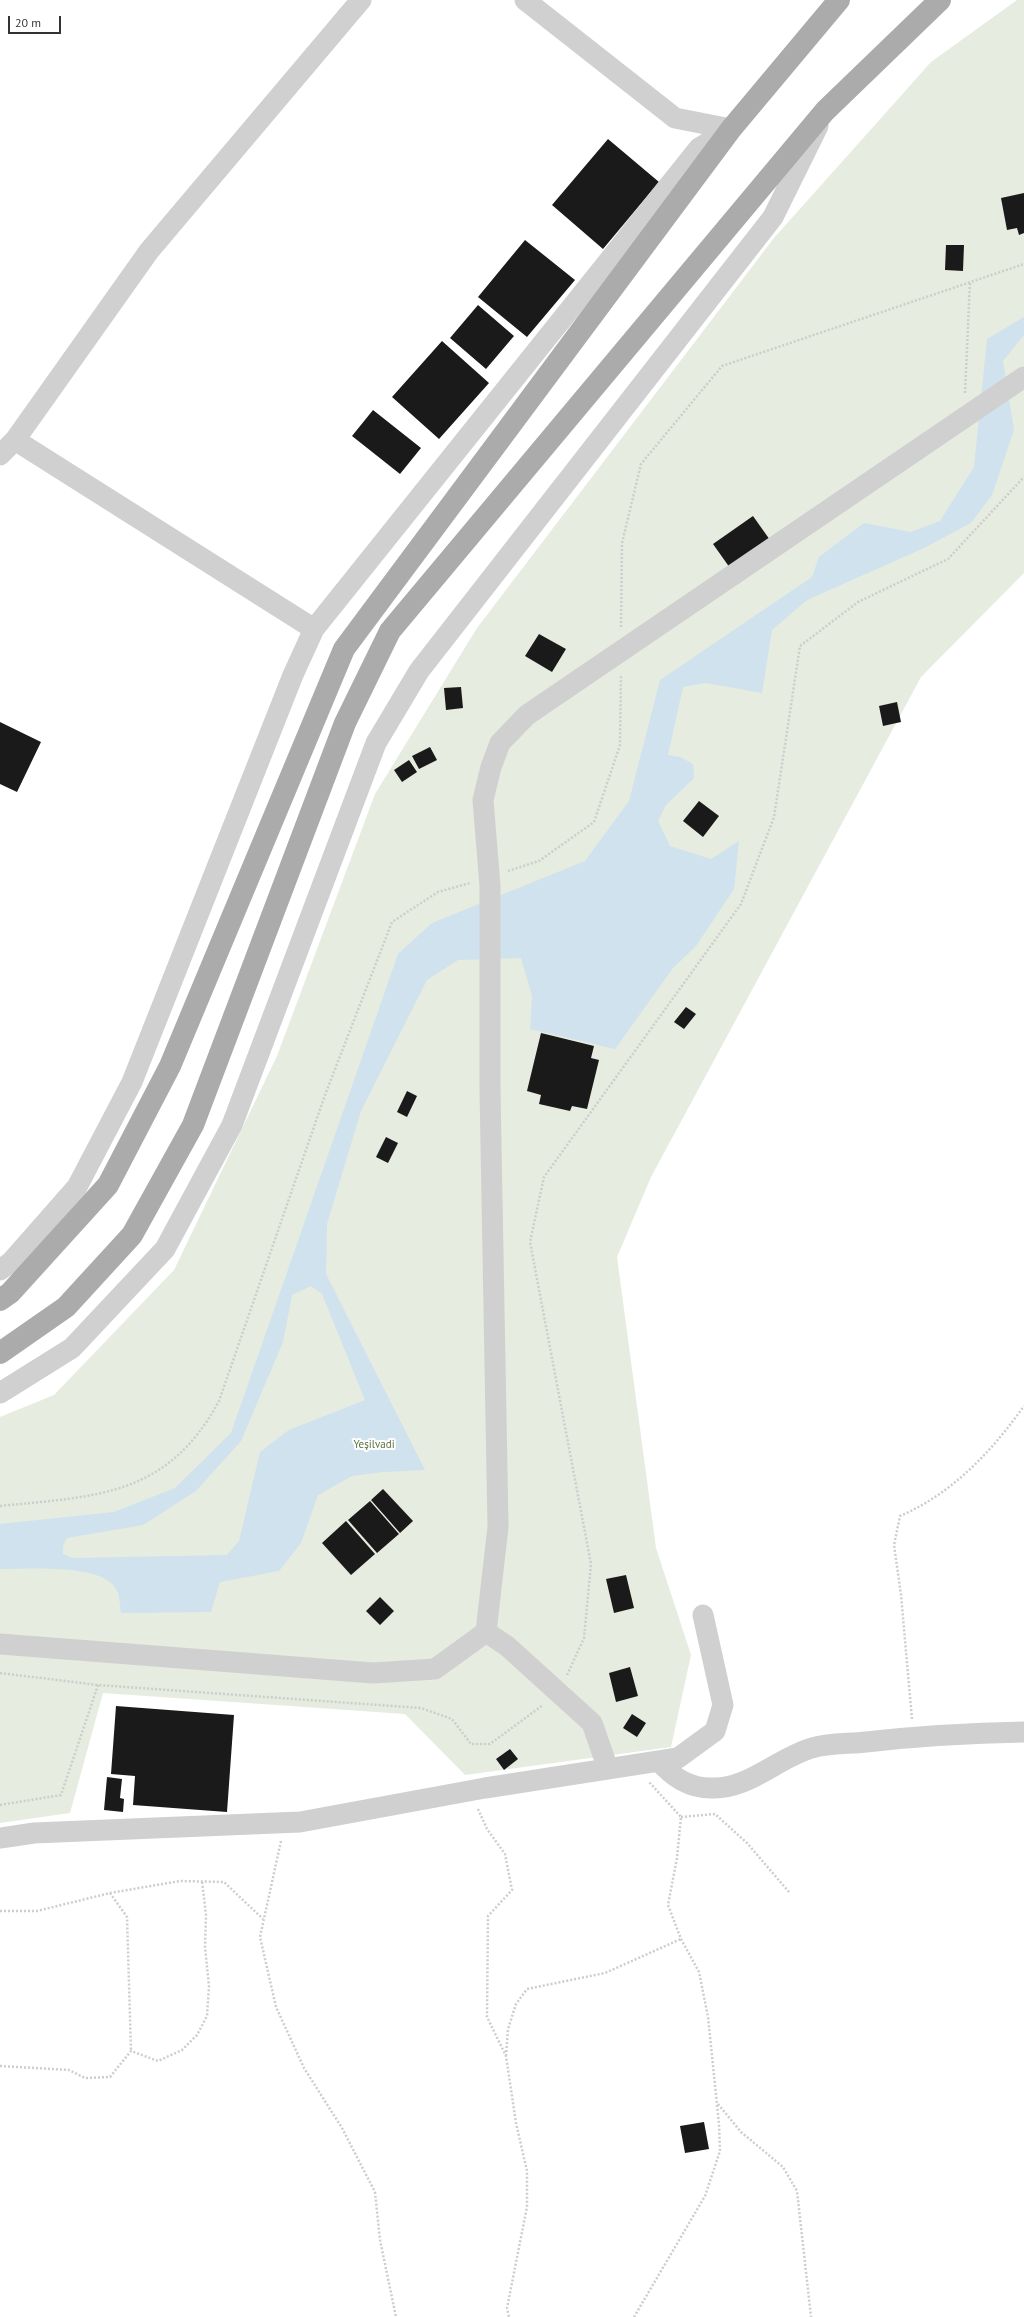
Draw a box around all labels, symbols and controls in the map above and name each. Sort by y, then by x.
scale bar [10,8,63,34]
text: 20 m [15,15,41,30]
park label: Yeşilvadi [353,1438,395,1452]

